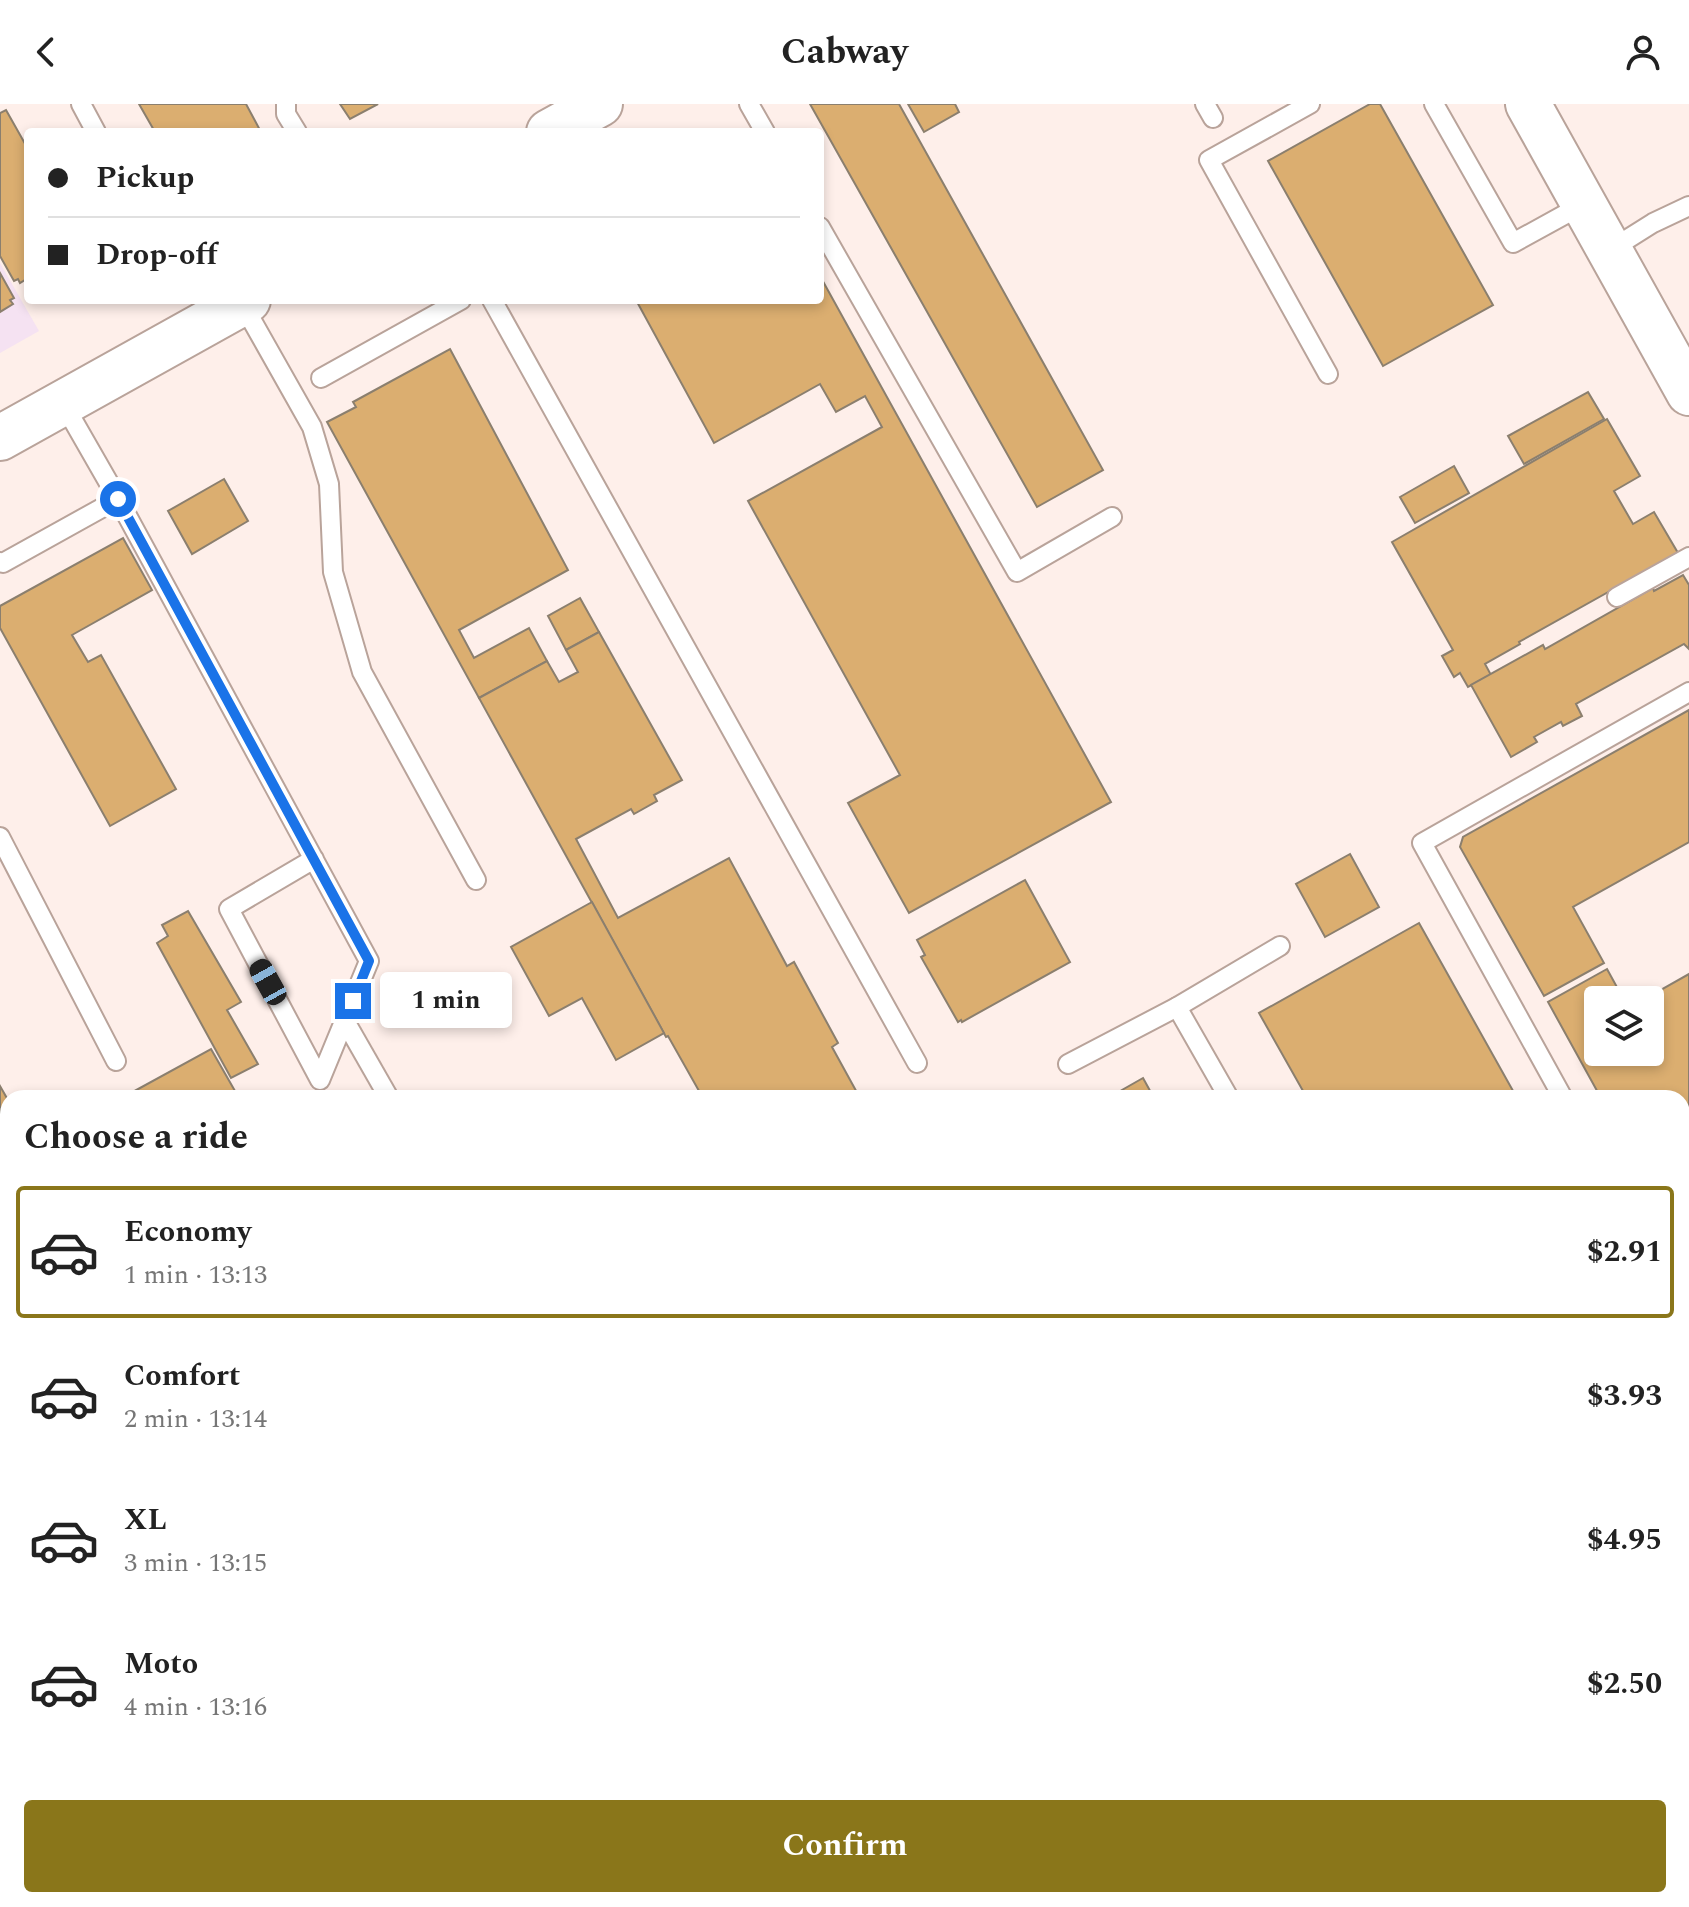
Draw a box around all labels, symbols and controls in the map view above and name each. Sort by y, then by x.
text: Cabway [781,25,908,80]
icon: back [24,30,68,74]
icon: person [1621,30,1665,74]
text: Pickup [96,155,194,201]
text: Drop-off [96,232,217,278]
route start [100,481,136,517]
car [246,955,290,1009]
callout: 1 min [381,973,513,1029]
text: 1 min [411,980,481,1020]
route end [335,983,371,1019]
map controls [1584,986,1664,1066]
button: layers [1584,986,1664,1066]
text: Choose a ride [24,1110,248,1165]
text: Economy [124,1209,251,1255]
icon: car [28,1216,100,1288]
text: $2.91 [1587,1229,1662,1275]
text: 1 min · 13:13 [124,1255,267,1295]
text: Comfort [124,1353,240,1399]
icon: car [28,1360,100,1432]
text: $3.93 [1587,1373,1662,1419]
text: 2 min · 13:14 [124,1399,267,1439]
text: XL [124,1497,167,1543]
icon: car [28,1504,100,1576]
text: $4.95 [1587,1517,1662,1563]
text: 3 min · 13:15 [124,1543,267,1583]
text: Moto [124,1641,198,1687]
icon: car [28,1648,100,1720]
text: $2.50 [1587,1661,1662,1707]
text: 4 min · 13:16 [124,1687,267,1727]
button: Confirm [24,1800,1666,1892]

